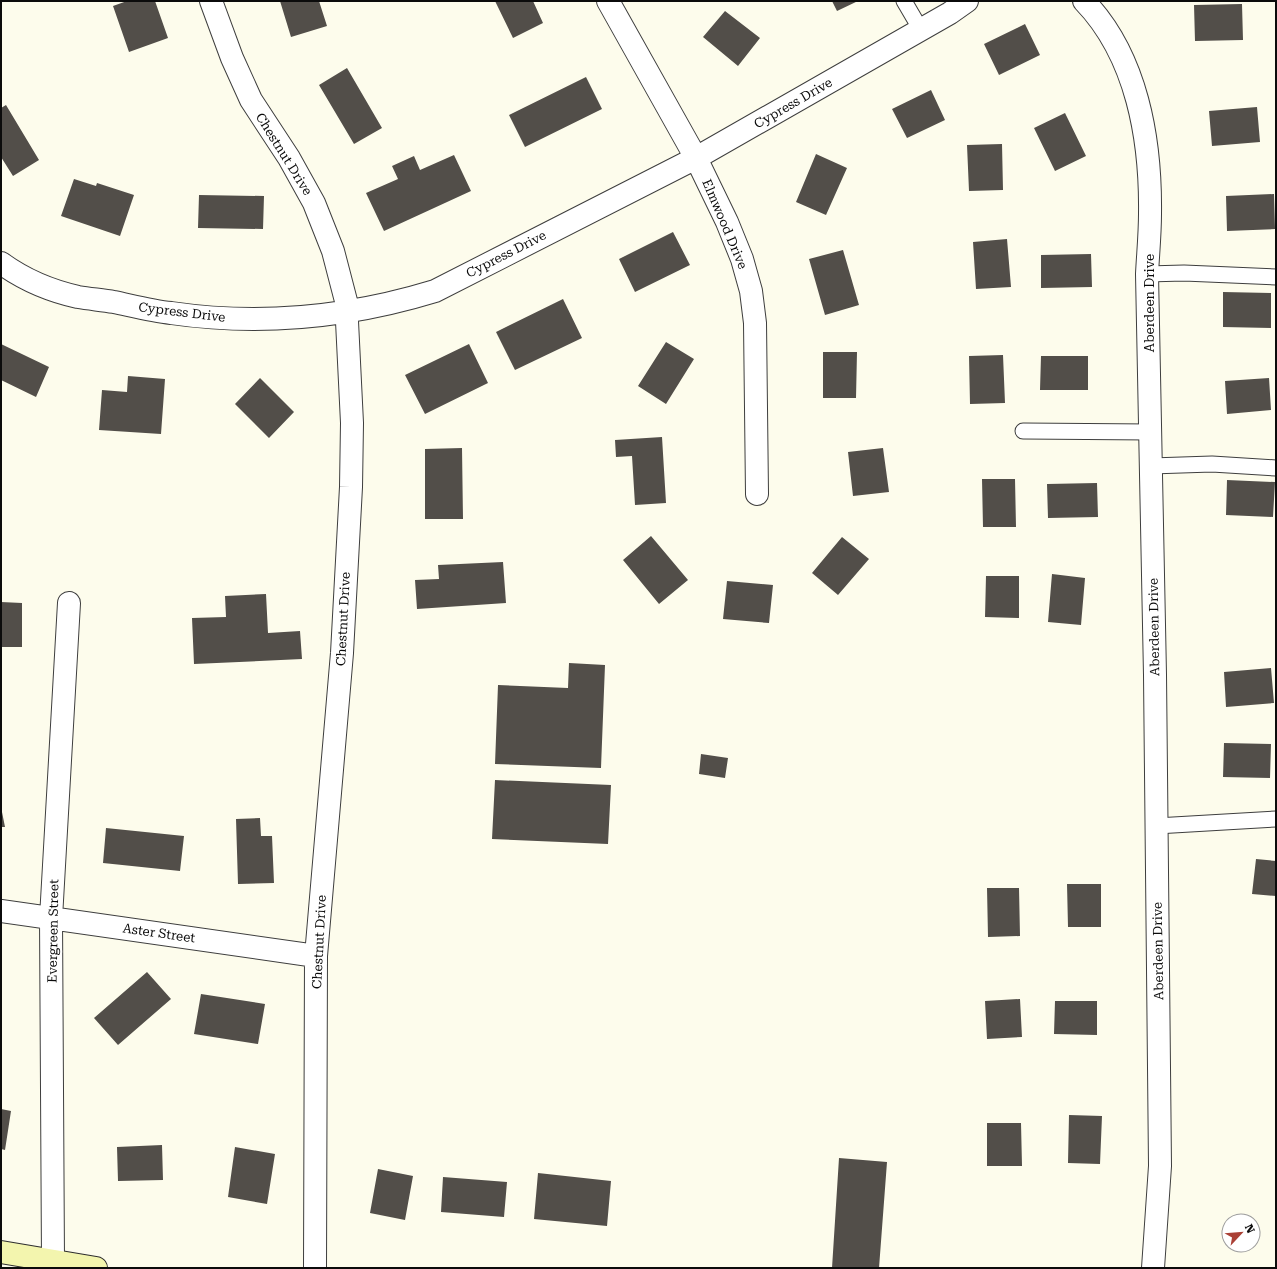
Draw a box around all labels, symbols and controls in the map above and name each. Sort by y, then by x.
street label: Cypress Drive [751,75,835,131]
street label: Chestnut Drive [253,110,315,198]
street label: Elmwood Drive [699,177,751,271]
street label: Cypress Drive [464,227,548,281]
street label: Aberdeen Drive [1142,254,1157,352]
street label: Cypress Drive [138,299,226,325]
street label: Chestnut Drive [333,572,353,666]
street label: Aberdeen Drive [1146,578,1162,676]
street label: Evergreen Street [45,879,61,983]
street label: Chestnut Drive [309,895,329,989]
street label: Aberdeen Drive [1150,902,1166,1000]
street label: Aster Street [122,920,196,946]
north arrow [1221,1213,1261,1253]
text: N [1242,1222,1257,1236]

